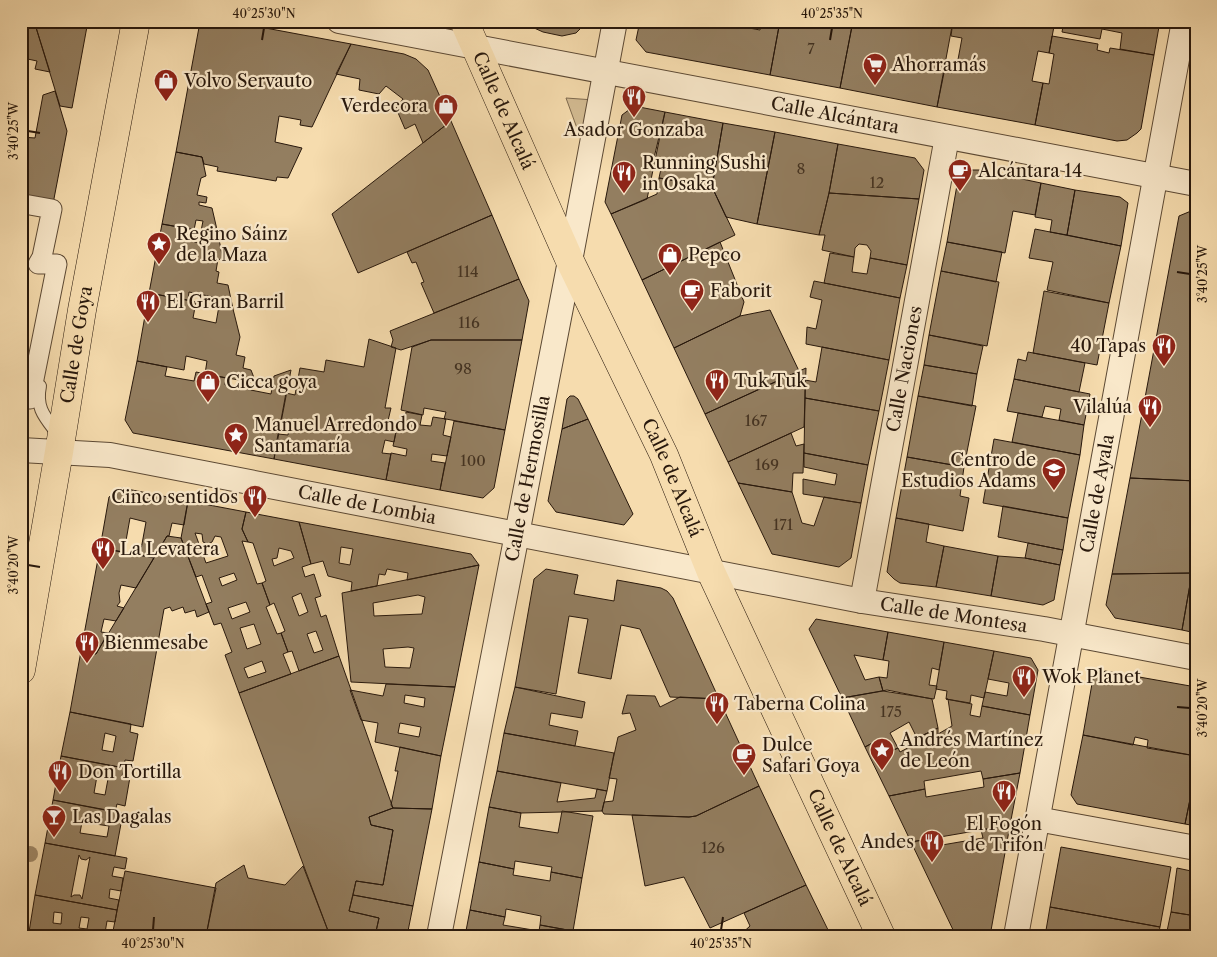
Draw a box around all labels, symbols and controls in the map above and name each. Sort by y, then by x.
text: 40°25'30"N [232,6,296,21]
text: 40°25'35"N [801,6,863,21]
house number: 7 [807,39,815,58]
street label: Calle de Alcalá [468,48,539,173]
supermarket icon: Ahorramás [862,52,888,86]
place label: Ahorramás [891,54,986,76]
shop icon: Volvo Servauto [153,68,179,102]
place label: Volvo Servauto [183,70,312,92]
restaurant icon: Asador Gonzaba [621,84,647,118]
street label: Calle Alcántara [769,92,902,138]
shop icon: Verdecora [433,93,459,127]
place label: Verdecora [340,95,428,117]
text: 3°40'25"W [6,101,21,160]
place label: Asador Gonzaba [563,119,705,141]
place label: Running Sushi in Osaka [642,152,767,195]
cafe icon: Alcántara 14 [947,158,973,192]
house number: 8 [797,159,806,178]
restaurant icon: Running Sushi in Osaka [611,160,637,194]
place label: Alcántara 14 [977,160,1082,182]
house number: 12 [870,173,884,192]
place label: Regino Sáinz de la Maza [176,223,287,266]
place icon: Regino Sáinz de la Maza [146,231,172,265]
shop icon: Pepco [657,242,683,276]
place label: Pepco [688,244,741,266]
text: 3°40'25"W [1195,244,1210,303]
house number: 114 [457,262,479,281]
cafe icon: Faborit [679,278,705,312]
place label: Faborit [710,280,773,302]
street label: Calle de Goya [56,284,97,405]
restaurant icon: El Gran Barril [135,289,161,323]
place label: El Gran Barril [166,291,284,313]
street label: Calle Naciones [882,304,927,434]
house number: 116 [458,313,480,332]
restaurant icon: 40 Tapas [1151,333,1177,367]
place label: 40 Tapas [1070,335,1146,357]
house number: 98 [454,359,472,378]
restaurant icon: Tuk Tuk [704,368,730,402]
shop icon: Cicca goya [195,369,221,403]
place label: Tuk Tuk [734,370,808,392]
place label: Cicca goya [226,371,318,393]
street label: Calle de Hermosilla [501,393,555,564]
restaurant icon: Vilalúa [1137,394,1163,428]
place label: Vilalúa [1072,396,1133,418]
house number: 167 [745,411,768,430]
place label: Manuel Arredondo Santamaría [254,414,417,457]
street label: Calle de Alcalá [637,415,707,541]
place icon: Manuel Arredondo Santamaría [223,422,249,456]
street label: Calle de Ayala [1076,432,1119,555]
place label: Centro de Estudios Adams [901,449,1036,492]
house number: 100 [460,451,486,470]
house number: 169 [755,455,779,474]
school or university icon: Centro de Estudios Adams [1041,457,1067,491]
street label: Calle de Lombia [296,481,439,529]
restaurant icon: Cinco sentidos [242,484,268,518]
place label: Cinco sentidos [111,486,238,508]
house number: 171 [773,515,794,534]
text: 3°40'20"W [6,535,21,594]
restaurant icon: La Levatera [90,536,116,570]
place label: La Levatera [120,538,220,560]
street label: Calle de Montesa [879,593,1029,637]
restaurant icon: Bienmesabe [74,630,100,664]
place label: Bienmesabe [104,632,208,654]
restaurant icon: Wok Planet [1011,664,1037,698]
place label: Wok Planet [1041,666,1141,688]
text: 3°40'20"W [1195,678,1210,737]
restaurant icon: Taberna Colina [704,691,730,725]
place label: Taberna Colina [734,693,866,715]
house number: 175 [880,702,902,721]
place label: Andrés Martínez de León [899,729,1043,772]
place label: Dulce Safari Goya [762,734,861,777]
place icon: Andrés Martínez de León [869,737,895,771]
cafe icon: Dulce Safari Goya [731,742,757,776]
restaurant icon: Don Tortilla [47,759,73,793]
place label: Don Tortilla [78,761,182,783]
restaurant icon: El Fogón de Trifón [991,779,1017,813]
street label: Calle de Alcalá [803,785,877,910]
bar icon: Las Dagalas [41,804,67,838]
place label: Las Dagalas [72,806,172,828]
place label: El Fogón de Trifón [964,813,1044,856]
restaurant icon: Andes [919,829,945,863]
place label: Andes [860,831,914,853]
house number: 126 [701,838,725,857]
text: 40°25'30"N [121,936,185,951]
text: 40°25'35"N [690,936,752,951]

